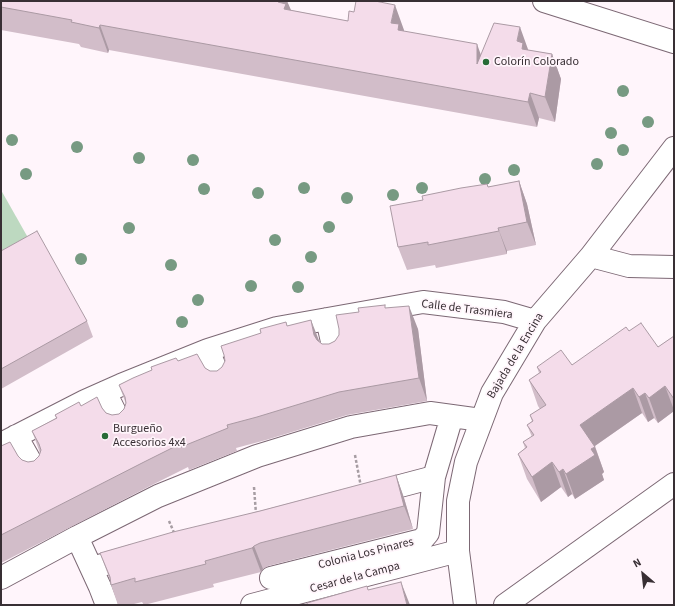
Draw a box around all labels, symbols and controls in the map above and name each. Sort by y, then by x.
place label: Colorín Colorado [494,55,579,69]
marker: Colorín Colorado [481,57,491,67]
street label: Calle de Trasmiera [420,297,514,323]
street label: Bajada de la Encina [485,310,547,402]
place label: Burgueño Accesorios 4x4 [113,422,186,450]
marker: Burgueño Accesorios 4x4 [100,431,110,441]
street label: Colonia Los Pinares [317,535,415,573]
north arrow [623,554,663,594]
text: N [630,555,644,571]
street label: Cesar de la Campa [309,559,401,597]

